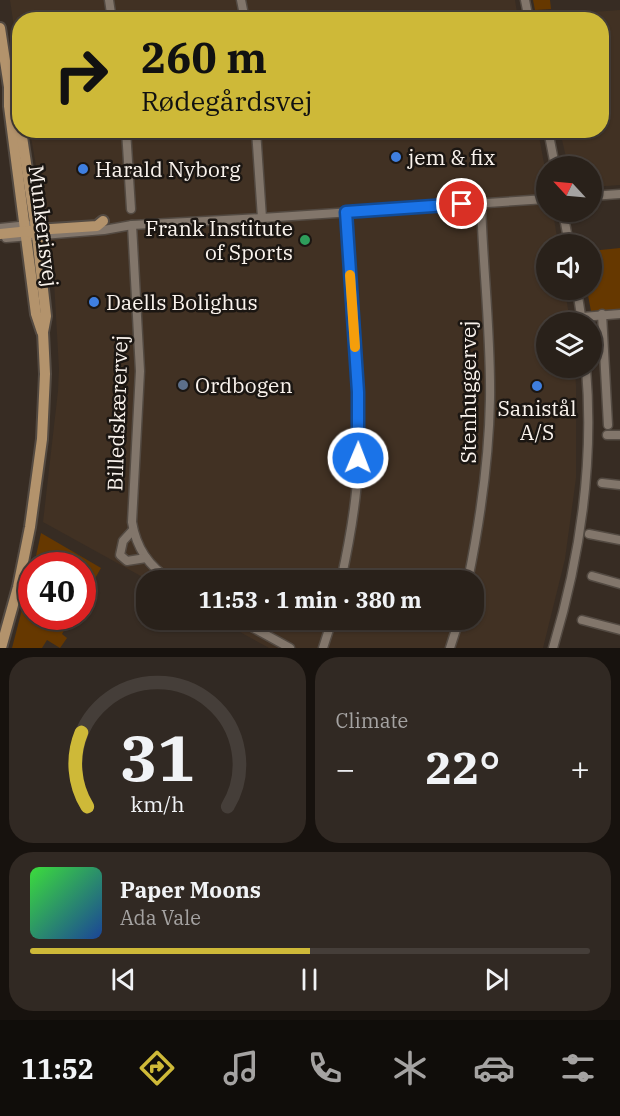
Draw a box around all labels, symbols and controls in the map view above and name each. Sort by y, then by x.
text: 260 m [141,30,267,85]
icon: right [42,36,120,114]
text: Rødegårdsvej [141,83,313,118]
place label: jem & fix [407,143,496,171]
marker: jem & fix [389,150,403,164]
place label: Harald Nyborg [95,155,241,183]
north arrow [536,156,602,222]
map controls [536,156,602,378]
marker: Harald Nyborg [76,162,90,176]
street label: Munkerisvej [23,163,65,289]
pin [436,178,487,229]
icon: arrive [445,187,478,220]
place label: Frank Institute of Sports [145,214,293,266]
marker: Frank Institute of Sports [298,233,312,247]
button: sound [536,234,602,300]
place label: Daells Bolighus [106,288,258,316]
marker: Daells Bolighus [87,295,101,309]
button: layers [536,312,602,378]
street label: Stenhuggervej [454,320,482,464]
street label: Billedskærervej [100,334,134,492]
place label: Ordbogen [195,371,293,399]
marker: Ordbogen [176,378,190,392]
marker: Sanistål A/S [530,379,544,393]
place label: Sanistål A/S [497,394,577,446]
position arrow [326,426,390,490]
speed limit sign: 40 [18,552,96,630]
text: 11:53 · 1 min · 380 m [198,585,422,614]
text: Climate [336,707,408,734]
text: 31 [120,717,195,798]
text: 22° [425,738,500,796]
text: − [336,747,355,790]
text: + [570,747,590,790]
text: km/h [130,790,184,818]
text: Paper Moons [120,875,261,904]
text: Ada Vale [120,904,201,931]
icon: previous [107,963,140,996]
icon: pause [293,963,326,996]
icon: next [480,963,513,996]
icon: directions [136,1047,178,1089]
icon: music [220,1047,262,1089]
icon: phone [304,1047,346,1089]
icon: climate [389,1047,431,1089]
icon: car [473,1047,515,1089]
icon: filters [557,1047,599,1089]
text: 11:52 [21,1051,94,1086]

